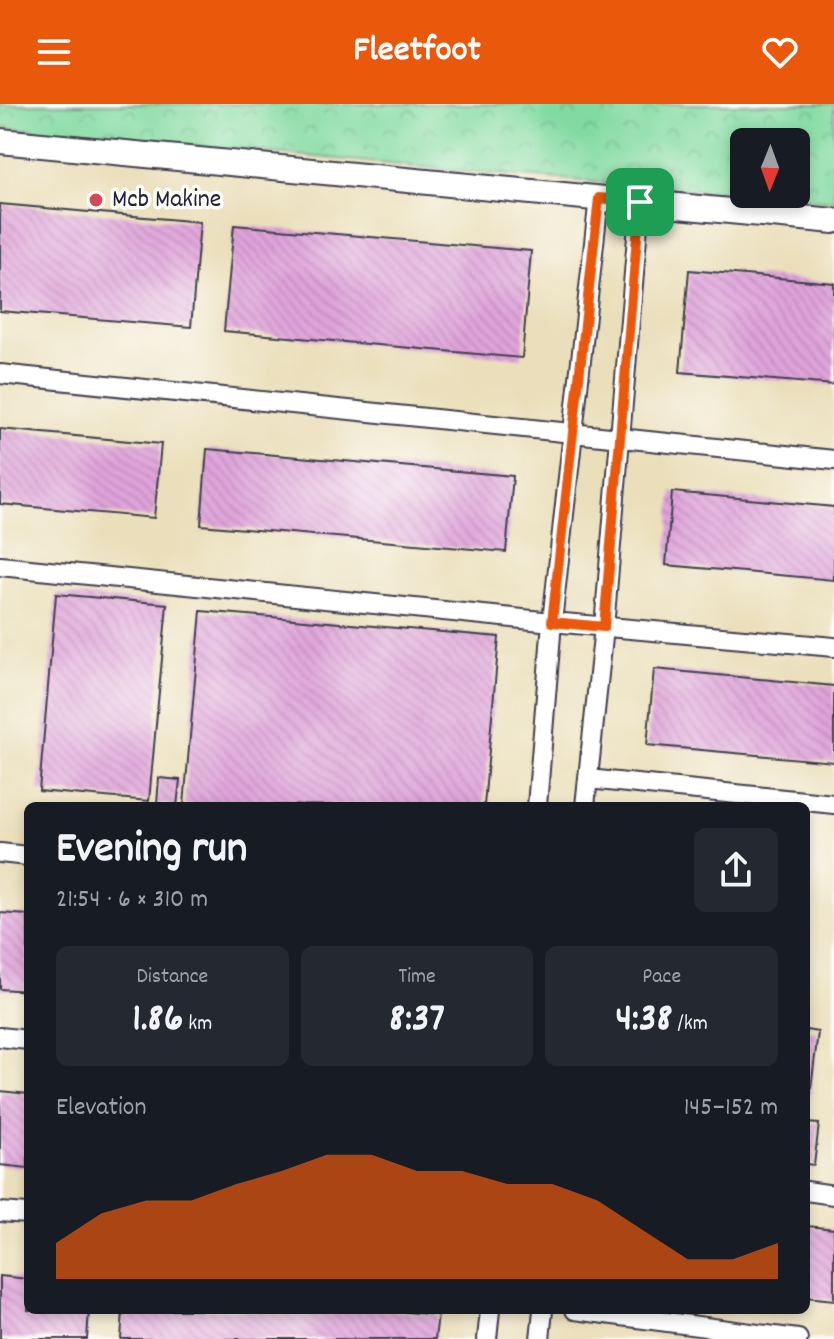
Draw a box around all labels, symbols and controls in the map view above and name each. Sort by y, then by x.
text: Fleetfoot [353,26,481,78]
icon: menu [32,30,76,74]
icon: heart [758,30,802,74]
north arrow [730,128,810,208]
map controls [730,128,810,208]
pin [606,168,674,236]
icon: arrive [618,180,662,224]
place label: Mcb Makine [112,182,221,219]
marker: Mcb Makine [87,191,105,209]
text: Evening run [56,820,247,883]
button: share [694,828,778,912]
text: 21:54 · 6 × 310 m [56,882,208,919]
text: Distance [136,962,208,993]
text: Time [398,962,436,993]
text: Pace [642,962,681,993]
text: 1.86 [132,993,183,1050]
text: 8:37 [389,993,445,1050]
text: 4:38 [615,993,672,1050]
text: km [183,1009,212,1040]
text: /km [672,1009,708,1040]
text: Elevation [56,1090,146,1127]
text: 145–152 m [684,1090,778,1127]

